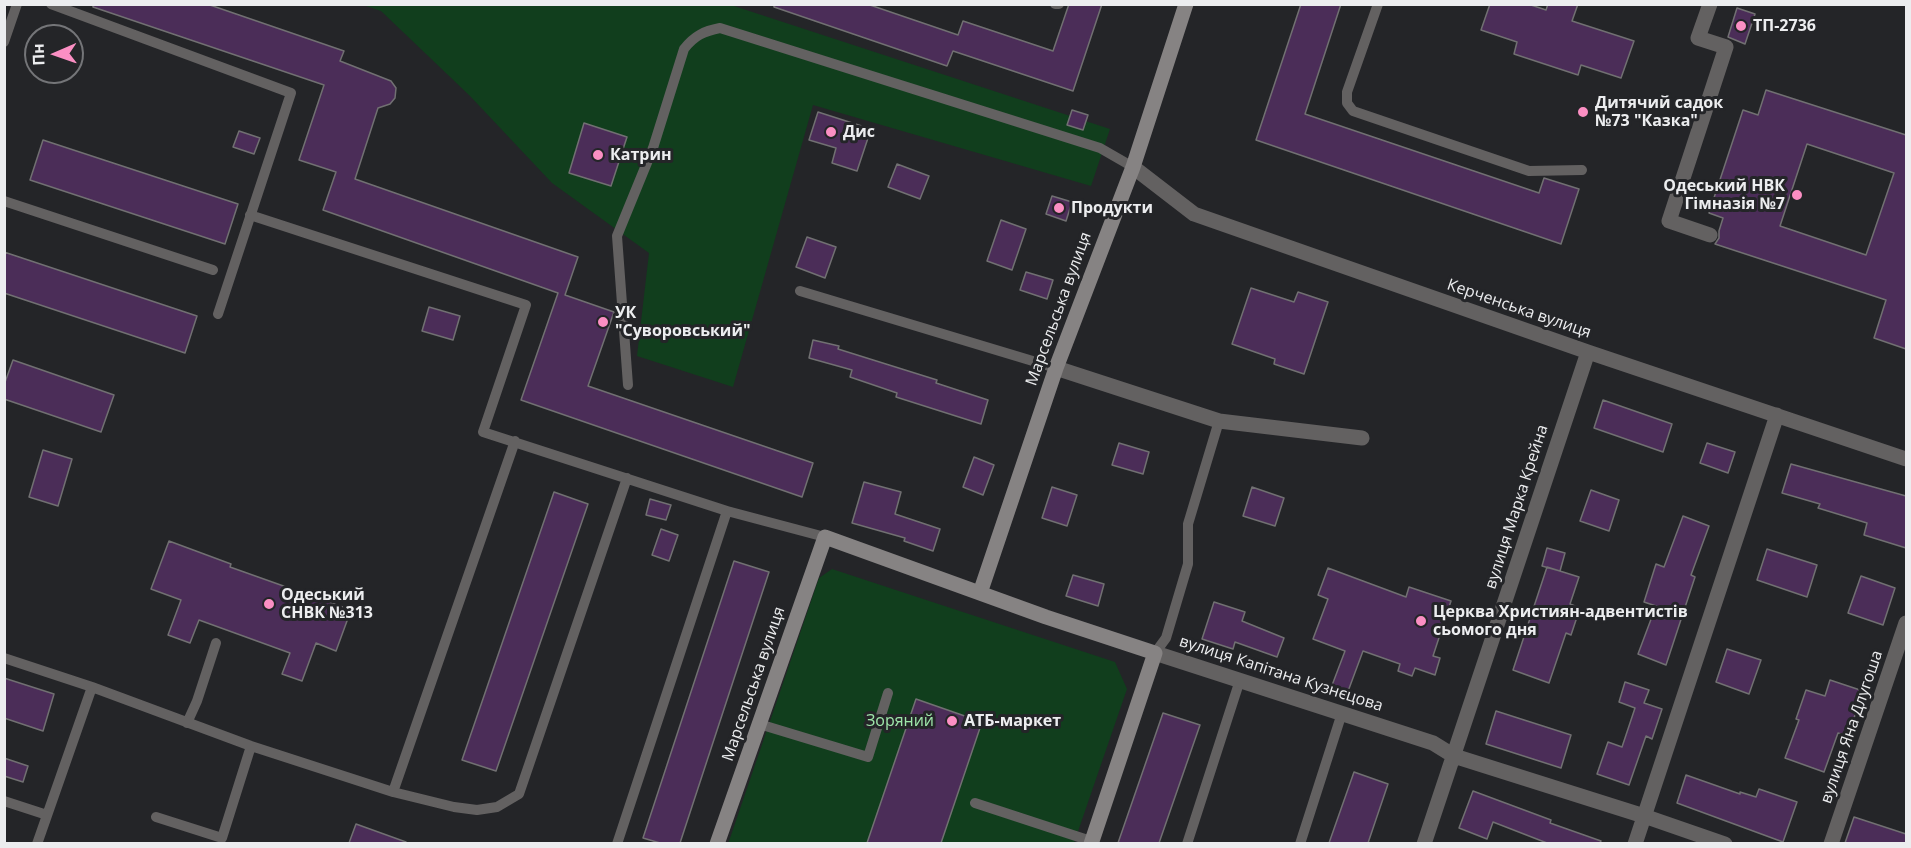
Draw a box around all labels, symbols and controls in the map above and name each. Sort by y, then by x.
place label: ТП-2736 [1753,16,1816,36]
marker: ТП-2736 [1734,19,1748,33]
north arrow [24,24,84,84]
text: Пн [27,43,49,66]
place label: Дитячий садок №73 "Казка" [1595,93,1723,131]
marker: Дитячий садок №73 "Казка" [1576,105,1590,119]
place label: Дис [843,122,875,142]
marker: Дис [824,125,838,139]
place label: Катрин [610,145,672,165]
marker: Катрин [591,148,605,162]
place label: Одеський НВК Гімназія №7 [1663,176,1785,214]
marker: Одеський НВК Гімназія №7 [1790,188,1804,202]
place label: Продукти [1071,198,1153,218]
marker: Продукти [1052,201,1066,215]
street label: Марсельська вулиця [1022,230,1096,388]
street label: Керченська вулиця [1444,275,1594,343]
place label: УК "Суворовський" [615,303,750,341]
marker: УК "Суворовський" [596,315,610,329]
street label: вулиця Марка Крейна [1481,422,1553,592]
place label: Одеський СНВК №313 [281,585,373,623]
marker: Одеський СНВК №313 [262,597,276,611]
place label: Церква Християн-адвентистів сьомого дня [1433,602,1688,640]
street label: Марсельська вулиця [719,604,789,764]
marker: Церква Християн-адвентистів сьомого дня [1414,614,1428,628]
street label: вулиця Капітана Кузнєцова [1177,632,1385,716]
street label: вулиця Яна Длугоша [1817,648,1887,806]
park label: Зоряний [866,711,934,731]
place label: АТБ-маркет [964,711,1061,731]
marker: АТБ-маркет [945,714,959,728]

